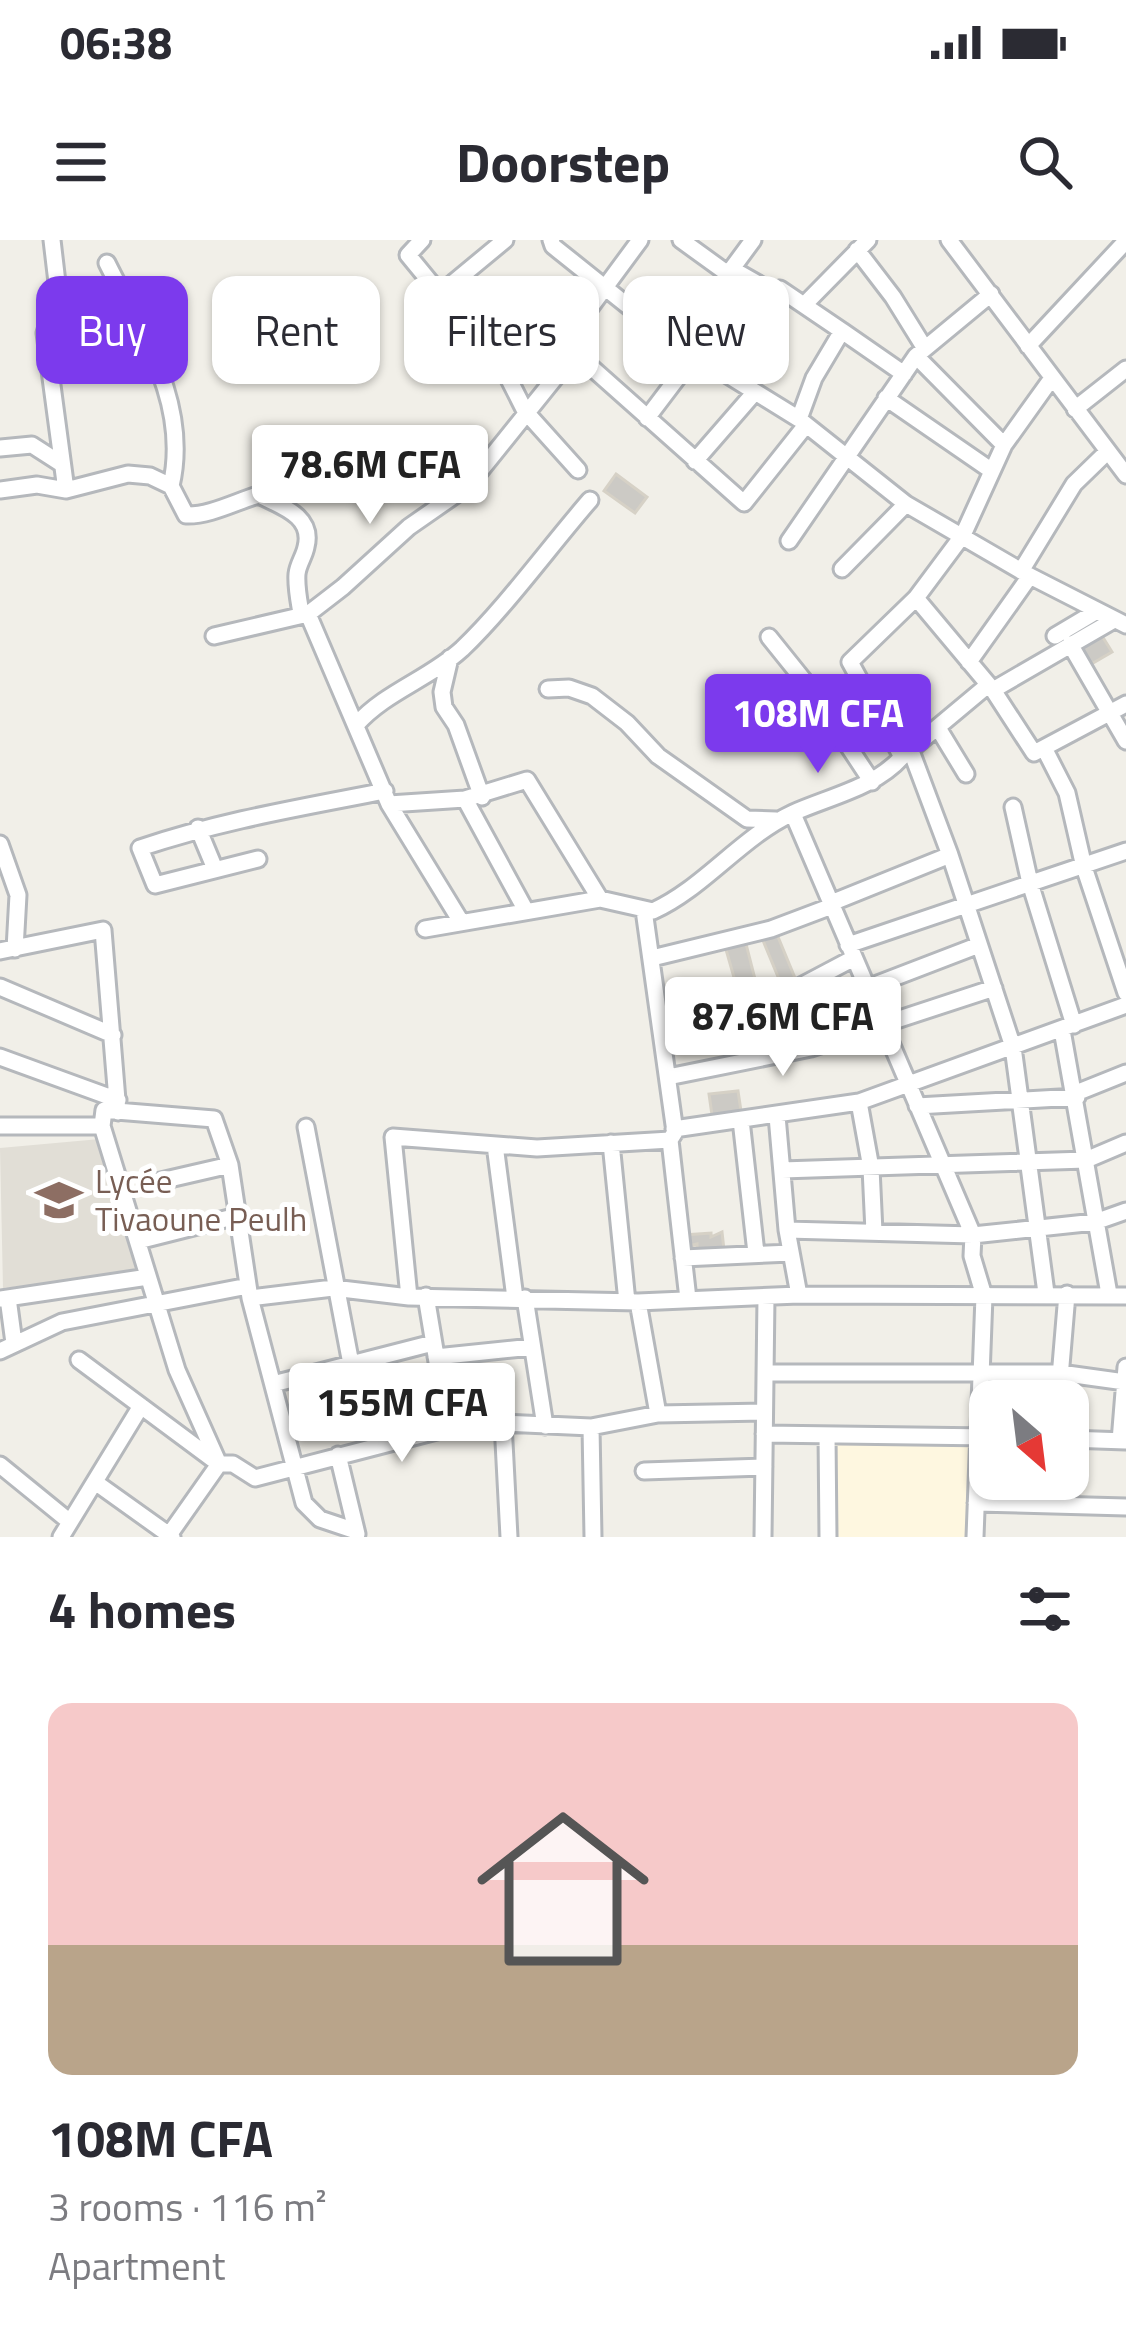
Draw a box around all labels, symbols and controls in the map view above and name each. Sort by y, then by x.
text: 06:38 [60,8,172,76]
text: Doorstep [456,121,670,203]
icon: menu [48,129,114,195]
icon: search [1012,129,1078,195]
chip: Buy [36,276,188,384]
chip: Rent [212,276,380,384]
chip: Filters [404,276,599,384]
chip: New [623,276,789,384]
pin: 78.6M CFA [233,425,507,527]
text: 78.6M CFA [279,434,461,493]
pin: 108M CFA [694,674,942,776]
text: 108M CFA [732,683,904,742]
pin: 87.6M CFA [646,977,920,1079]
text: 87.6M CFA [692,986,874,1045]
place label: Lycée Tivaoune Peulh [95,1156,307,1244]
school or university icon: Lycée Tivaoune Peulh [34,1175,84,1225]
pin: 155M CFA [278,1363,526,1465]
text: 155M CFA [316,1372,488,1431]
north arrow [969,1380,1089,1500]
map controls [969,1380,1089,1500]
text: 4 homes [48,1570,236,1648]
icon: filters [1012,1576,1078,1642]
icon: home [455,1781,671,1997]
text: 108M CFA [48,2099,273,2177]
text: 3 rooms · 116 m² [48,2177,327,2236]
text: Apartment [48,2236,225,2295]

